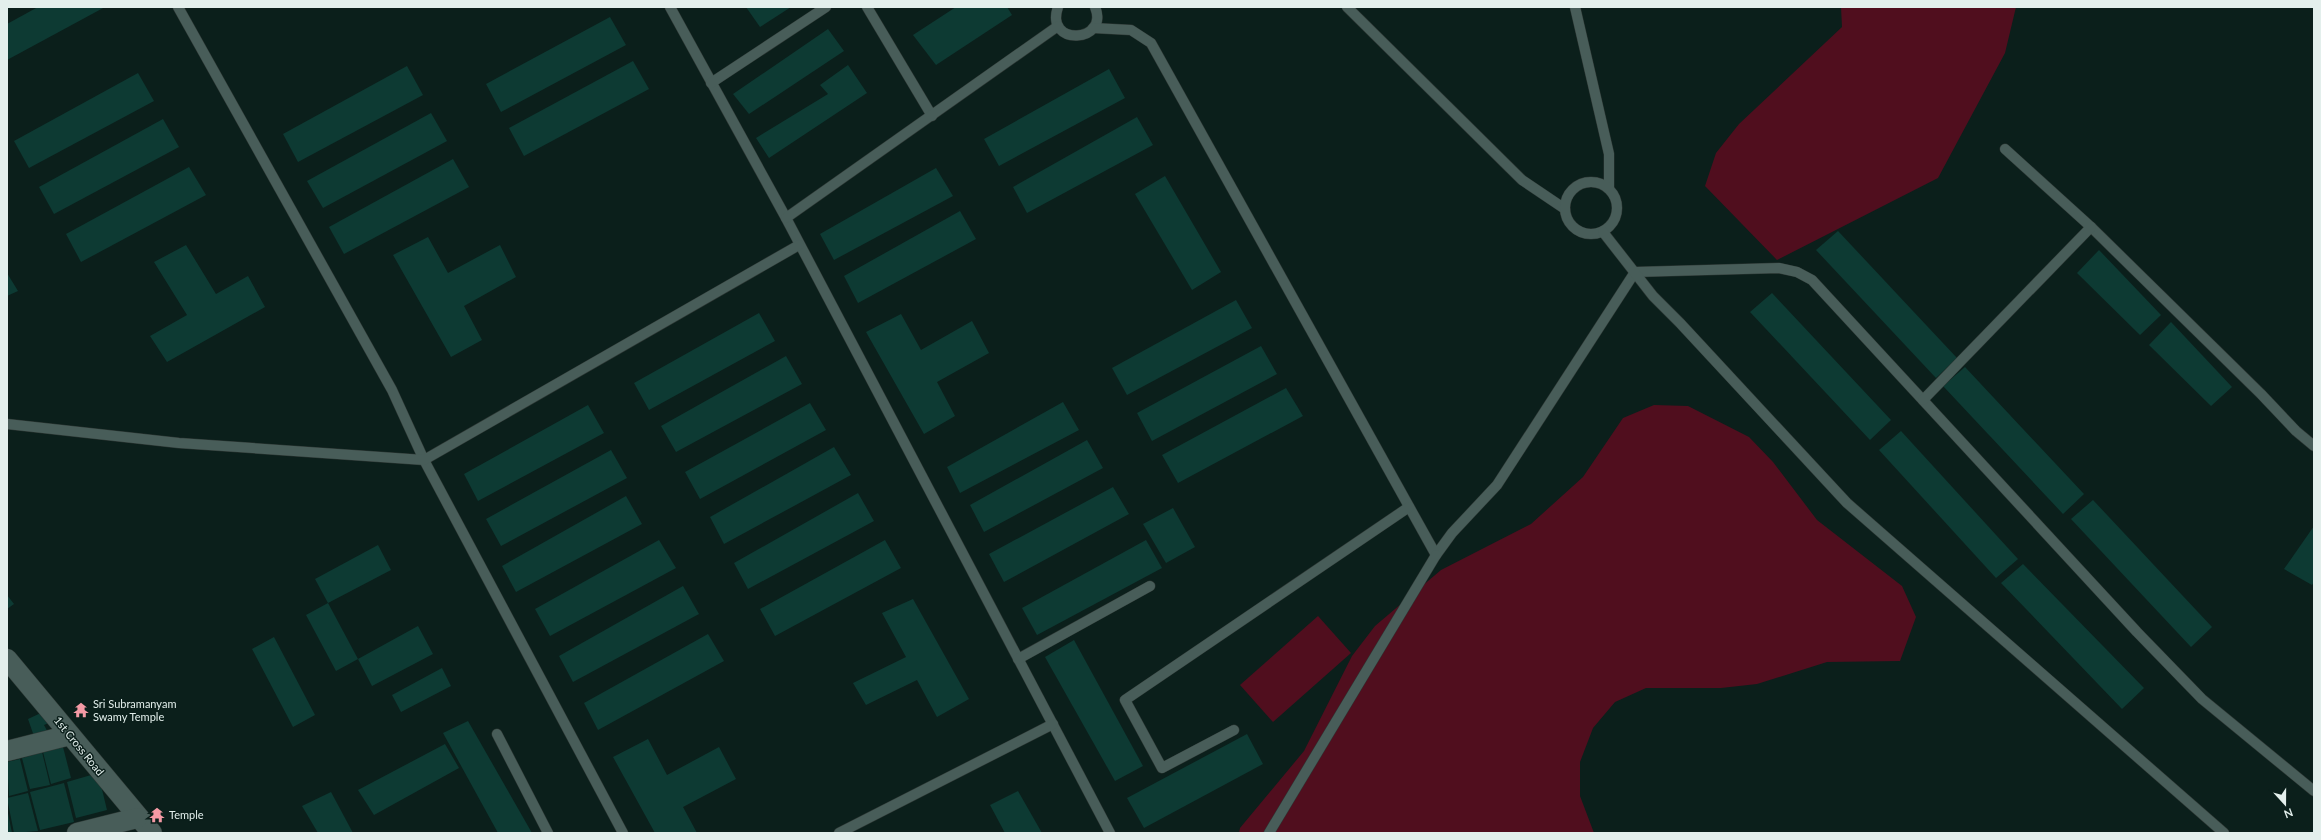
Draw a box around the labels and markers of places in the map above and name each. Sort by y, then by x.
place label: Sri Subramanyam Swamy Temple [93,697,176,723]
temple icon: Sri Subramanyam Swamy Temple [72,701,90,719]
temple icon: Temple [148,806,166,824]
place label: Temple [169,808,204,821]

